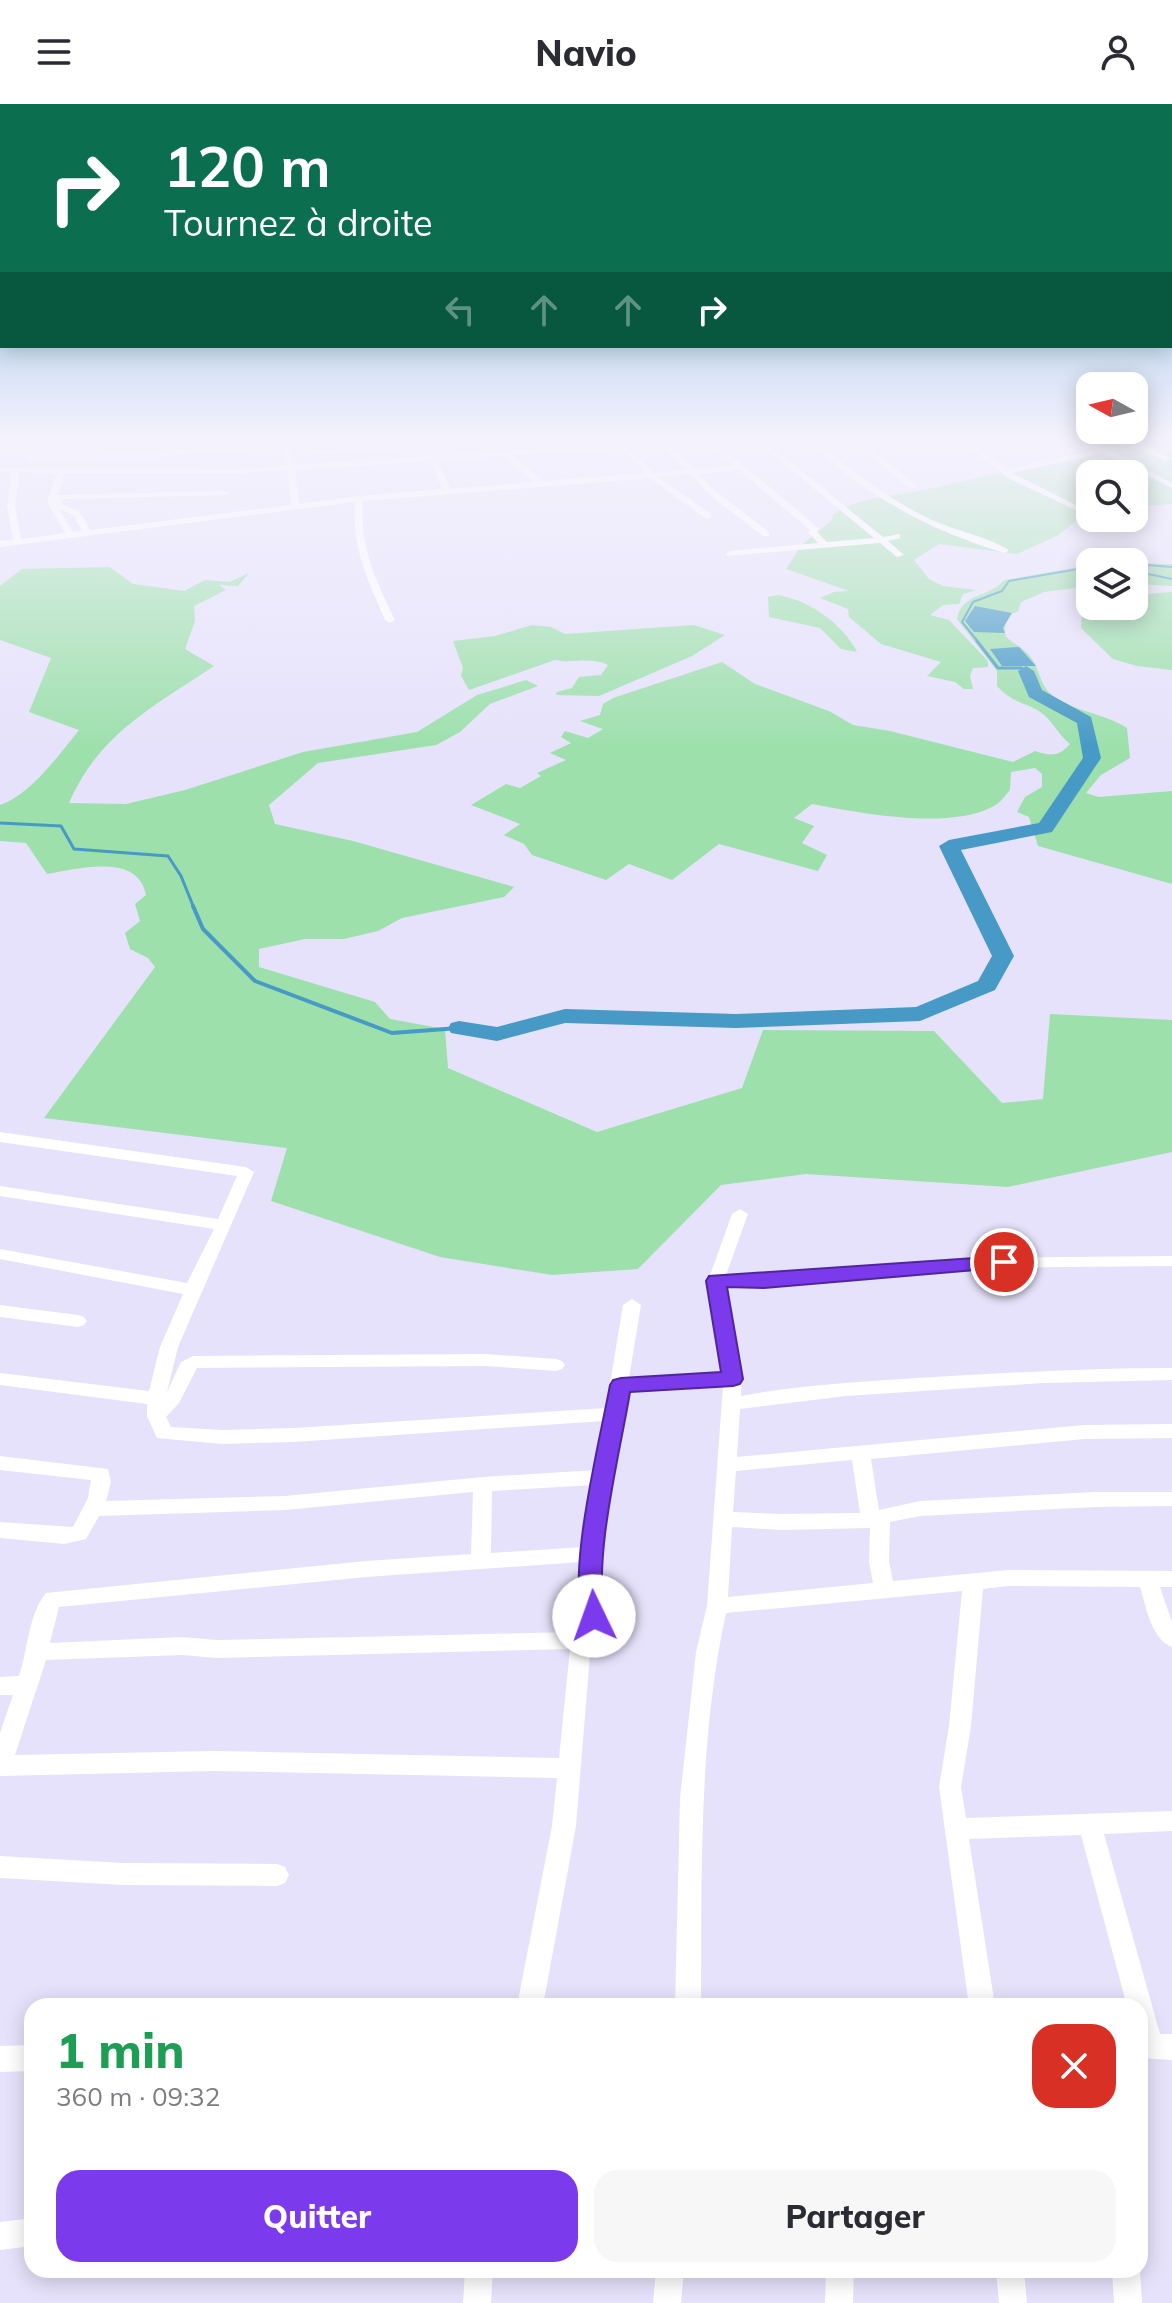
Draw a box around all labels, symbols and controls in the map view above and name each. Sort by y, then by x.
icon: menu [32,30,76,74]
text: Navio [535,30,637,75]
icon: person [1096,30,1140,74]
text: 120 m [164,131,331,201]
icon: right [32,136,136,240]
text: Tournez à droite [164,200,433,245]
icon: left [438,288,482,332]
icon: ahead [522,288,566,332]
icon: ahead [606,288,650,332]
icon: right [690,288,734,332]
north arrow [1076,372,1148,444]
map controls [1076,372,1148,620]
button: search [1076,460,1148,532]
button: layers [1076,548,1148,620]
pin [970,1228,1038,1296]
icon: arrive [982,1240,1026,1284]
position arrow [552,1574,636,1658]
text: 1 min [56,2020,185,2080]
button: close [1032,2024,1116,2108]
text: 360 m · 09:32 [56,2080,220,2113]
button: Quitter [56,2170,578,2262]
button: Partager [594,2170,1116,2262]

